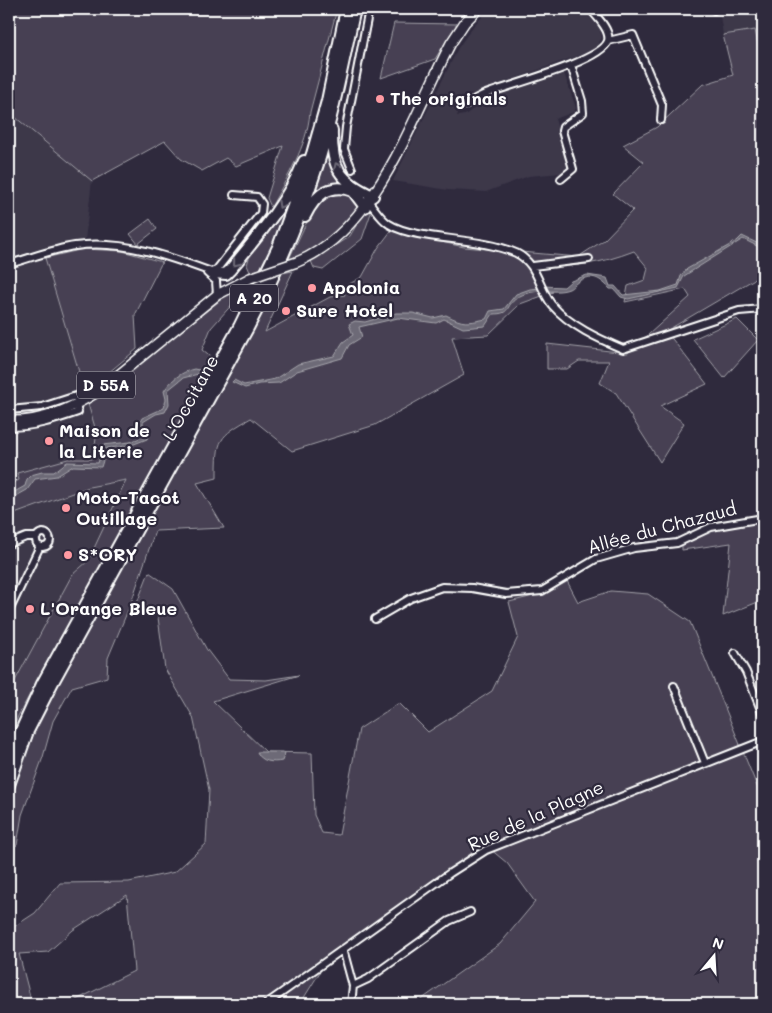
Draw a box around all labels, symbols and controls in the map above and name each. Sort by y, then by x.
place label: The originals [390,86,507,110]
marker: The originals [374,93,386,105]
one-way arrow [333,163,343,172]
one-way arrow [277,200,287,209]
one-way arrow [233,258,242,267]
place label: Apolonia [322,275,400,299]
marker: Apolonia [306,282,318,294]
road number: A 20 [230,284,278,312]
place label: Sure Hotel [296,298,393,322]
marker: Sure Hotel [280,305,292,317]
street label: L'Occitane [157,350,224,445]
road number: D 55A [77,372,135,398]
place label: Maison de la Literie [59,418,150,463]
marker: Maison de la Literie [43,435,55,447]
place label: Moto-Tacot Outillage [76,485,179,530]
street label: Allée du Chazaud [585,496,739,558]
marker: Moto-Tacot Outillage [60,502,72,514]
place label: S*ORY [78,542,137,566]
marker: S*ORY [62,549,74,561]
place label: L'Orange Bleue [40,596,178,620]
marker: L'Orange Bleue [24,603,36,615]
street label: Rue de la Plagne [464,774,607,856]
north arrow [690,930,740,980]
text: N [710,932,726,954]

